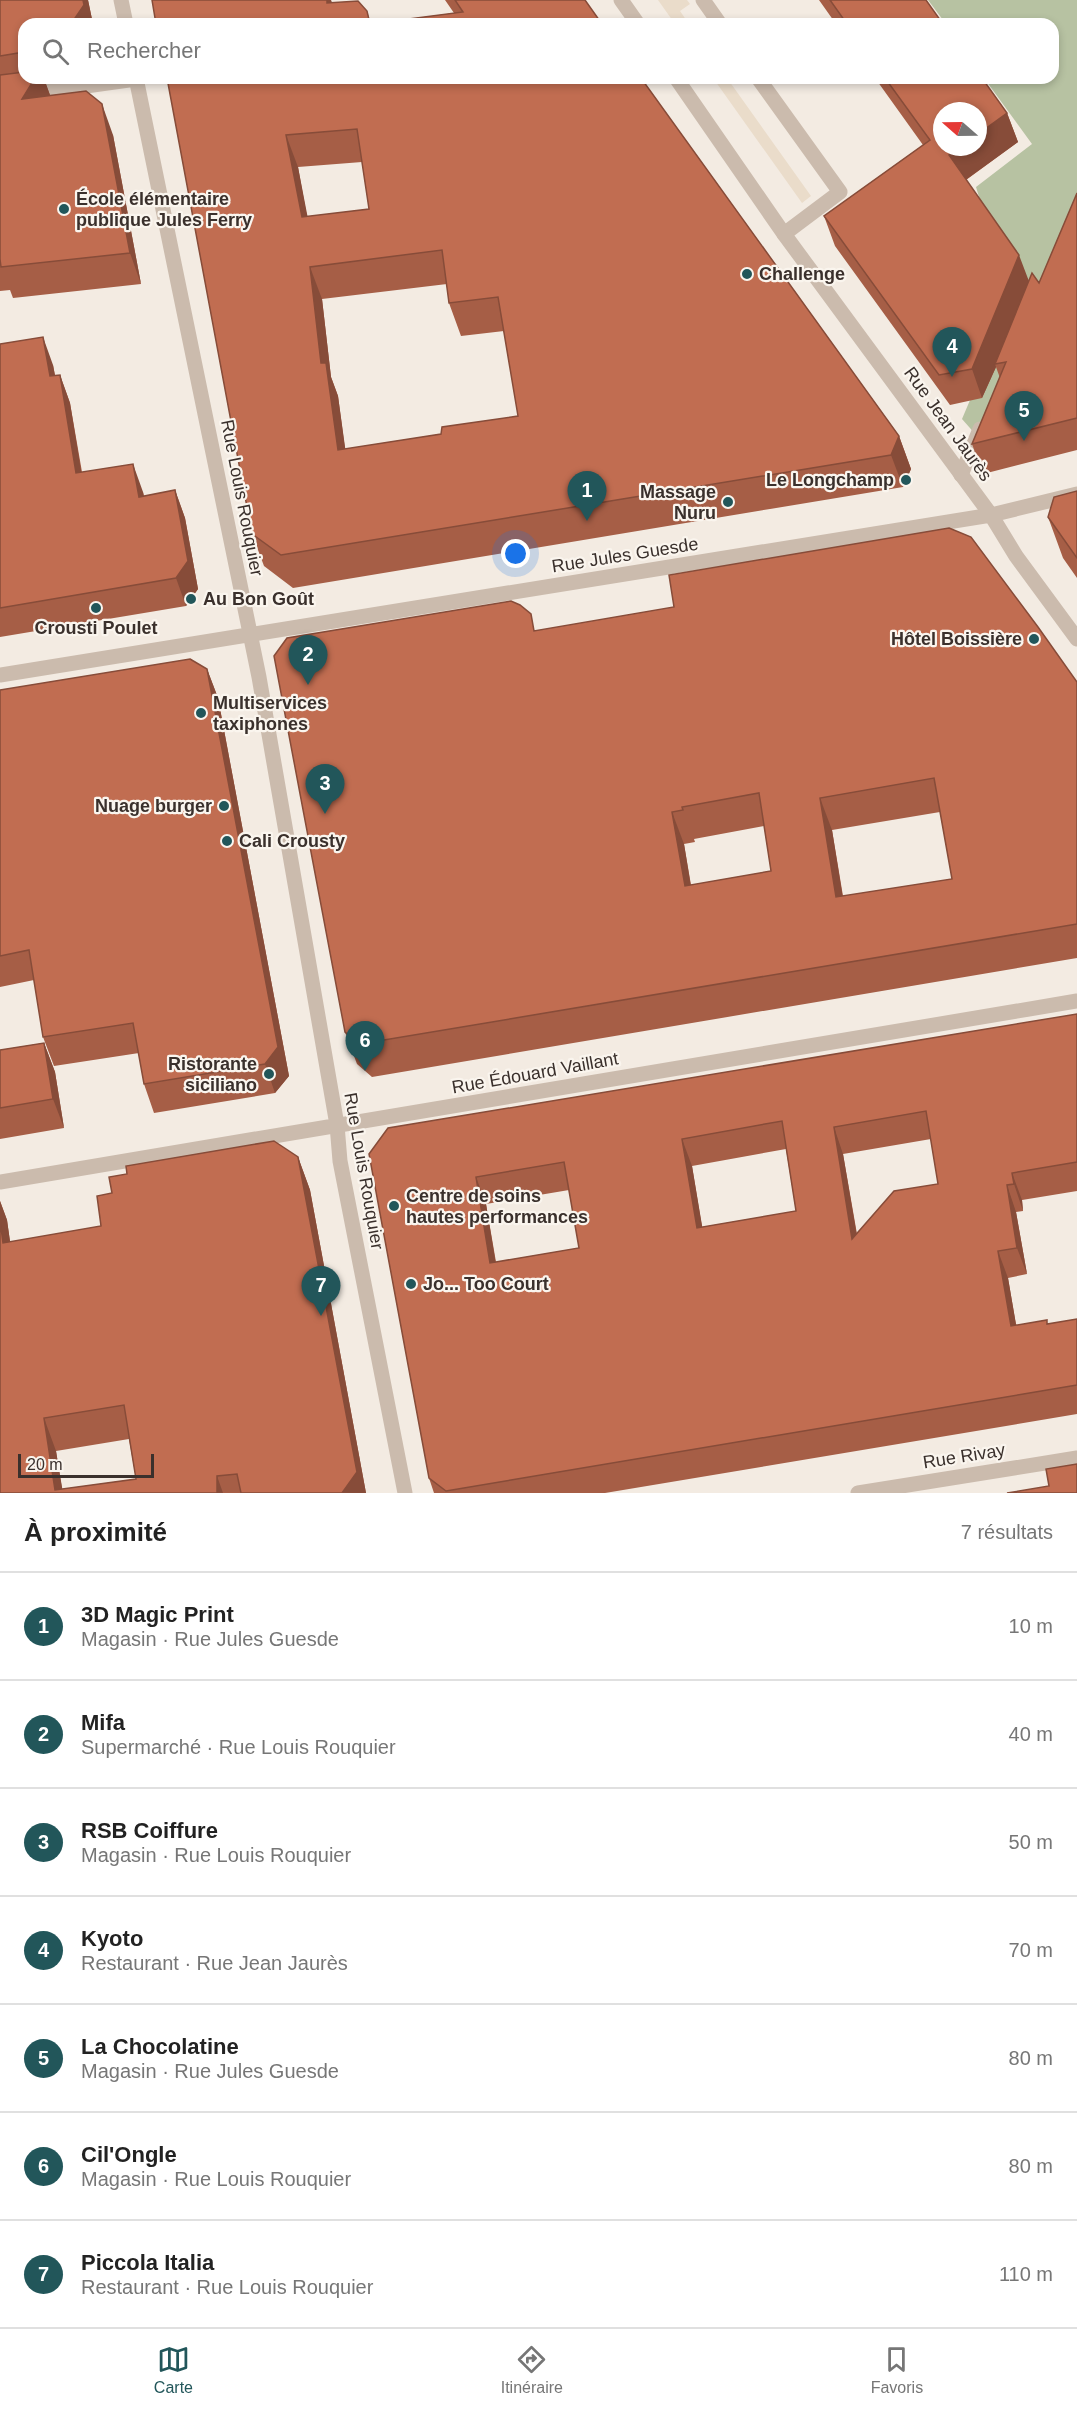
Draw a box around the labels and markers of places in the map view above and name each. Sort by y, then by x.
place label: École élémentaire publique Jules Ferry [76,188,252,230]
marker: École élémentaire publique Jules Ferry [57,202,71,216]
place label: Challenge [759,264,845,284]
marker: Challenge [740,267,754,281]
pin: 4 [932,328,972,377]
pin: 5 [1004,392,1044,441]
place label: Le Longchamp [766,470,894,490]
pin: 1 [568,472,606,521]
marker: Le Longchamp [899,473,913,487]
place label: Massage Nuru [640,482,716,523]
marker: Massage Nuru [721,495,735,509]
place label: Au Bon Goût [203,589,314,609]
marker: Au Bon Goût [184,592,198,606]
marker: Crousti Poulet [89,601,103,615]
place label: Crousti Poulet [34,618,158,638]
place label: Hôtel Boissière [891,629,1022,649]
marker: Hôtel Boissière [1027,632,1041,646]
pin: 2 [288,636,328,685]
place label: Multiservices taxiphones [213,693,327,734]
marker: Multiservices taxiphones [194,706,208,720]
pin: 3 [306,764,344,814]
place label: Nuage burger [95,796,212,816]
marker: Nuage burger [217,799,231,813]
place label: Cali Crousty [239,831,345,851]
marker: Cali Crousty [220,834,234,848]
pin: 6 [346,1022,385,1071]
place label: Ristorante siciliano [168,1054,257,1095]
marker: Ristorante siciliano [262,1067,276,1081]
place label: Centre de soins hautes performances [406,1186,588,1227]
marker: Centre de soins hautes performances [387,1199,401,1213]
pin: 7 [302,1266,340,1316]
place label: Jo... Too Court [423,1274,549,1294]
marker: Jo... Too Court [404,1277,418,1291]

